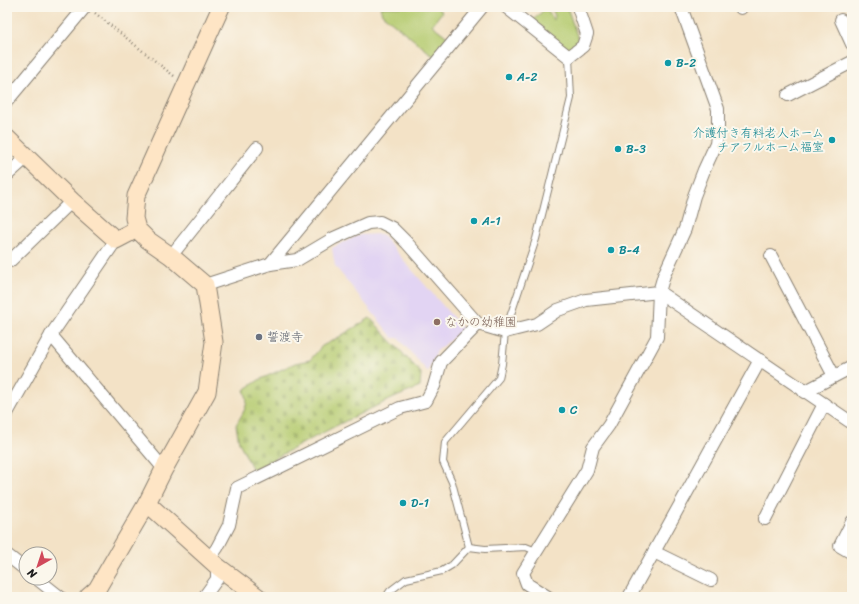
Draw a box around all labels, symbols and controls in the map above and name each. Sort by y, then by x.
place label: B-2 [676,52,696,74]
marker: B-2 [663,58,673,68]
place label: A-2 [516,66,537,88]
marker: A-2 [504,72,514,82]
place label: 介護付き有料老人ホーム チアフルホーム福室 [692,122,824,158]
marker: 介護付き有料老人ホーム チアフルホーム福室 [827,135,837,145]
place label: B-3 [626,138,646,160]
marker: B-3 [613,144,623,154]
place label: A-1 [481,210,501,232]
marker: A-1 [469,216,479,226]
place label: B-4 [619,239,640,261]
marker: B-4 [606,245,616,255]
place label: なかの幼稚園 [445,311,517,333]
marker: なかの幼稚園 [432,317,442,327]
place label: 誓渡寺 [267,326,303,348]
marker: 誓渡寺 [254,332,264,342]
place label: C [570,399,578,421]
marker: C [557,405,567,415]
place label: D-1 [411,492,429,514]
marker: D-1 [398,498,408,508]
north arrow [18,546,58,586]
text: N [23,563,42,584]

